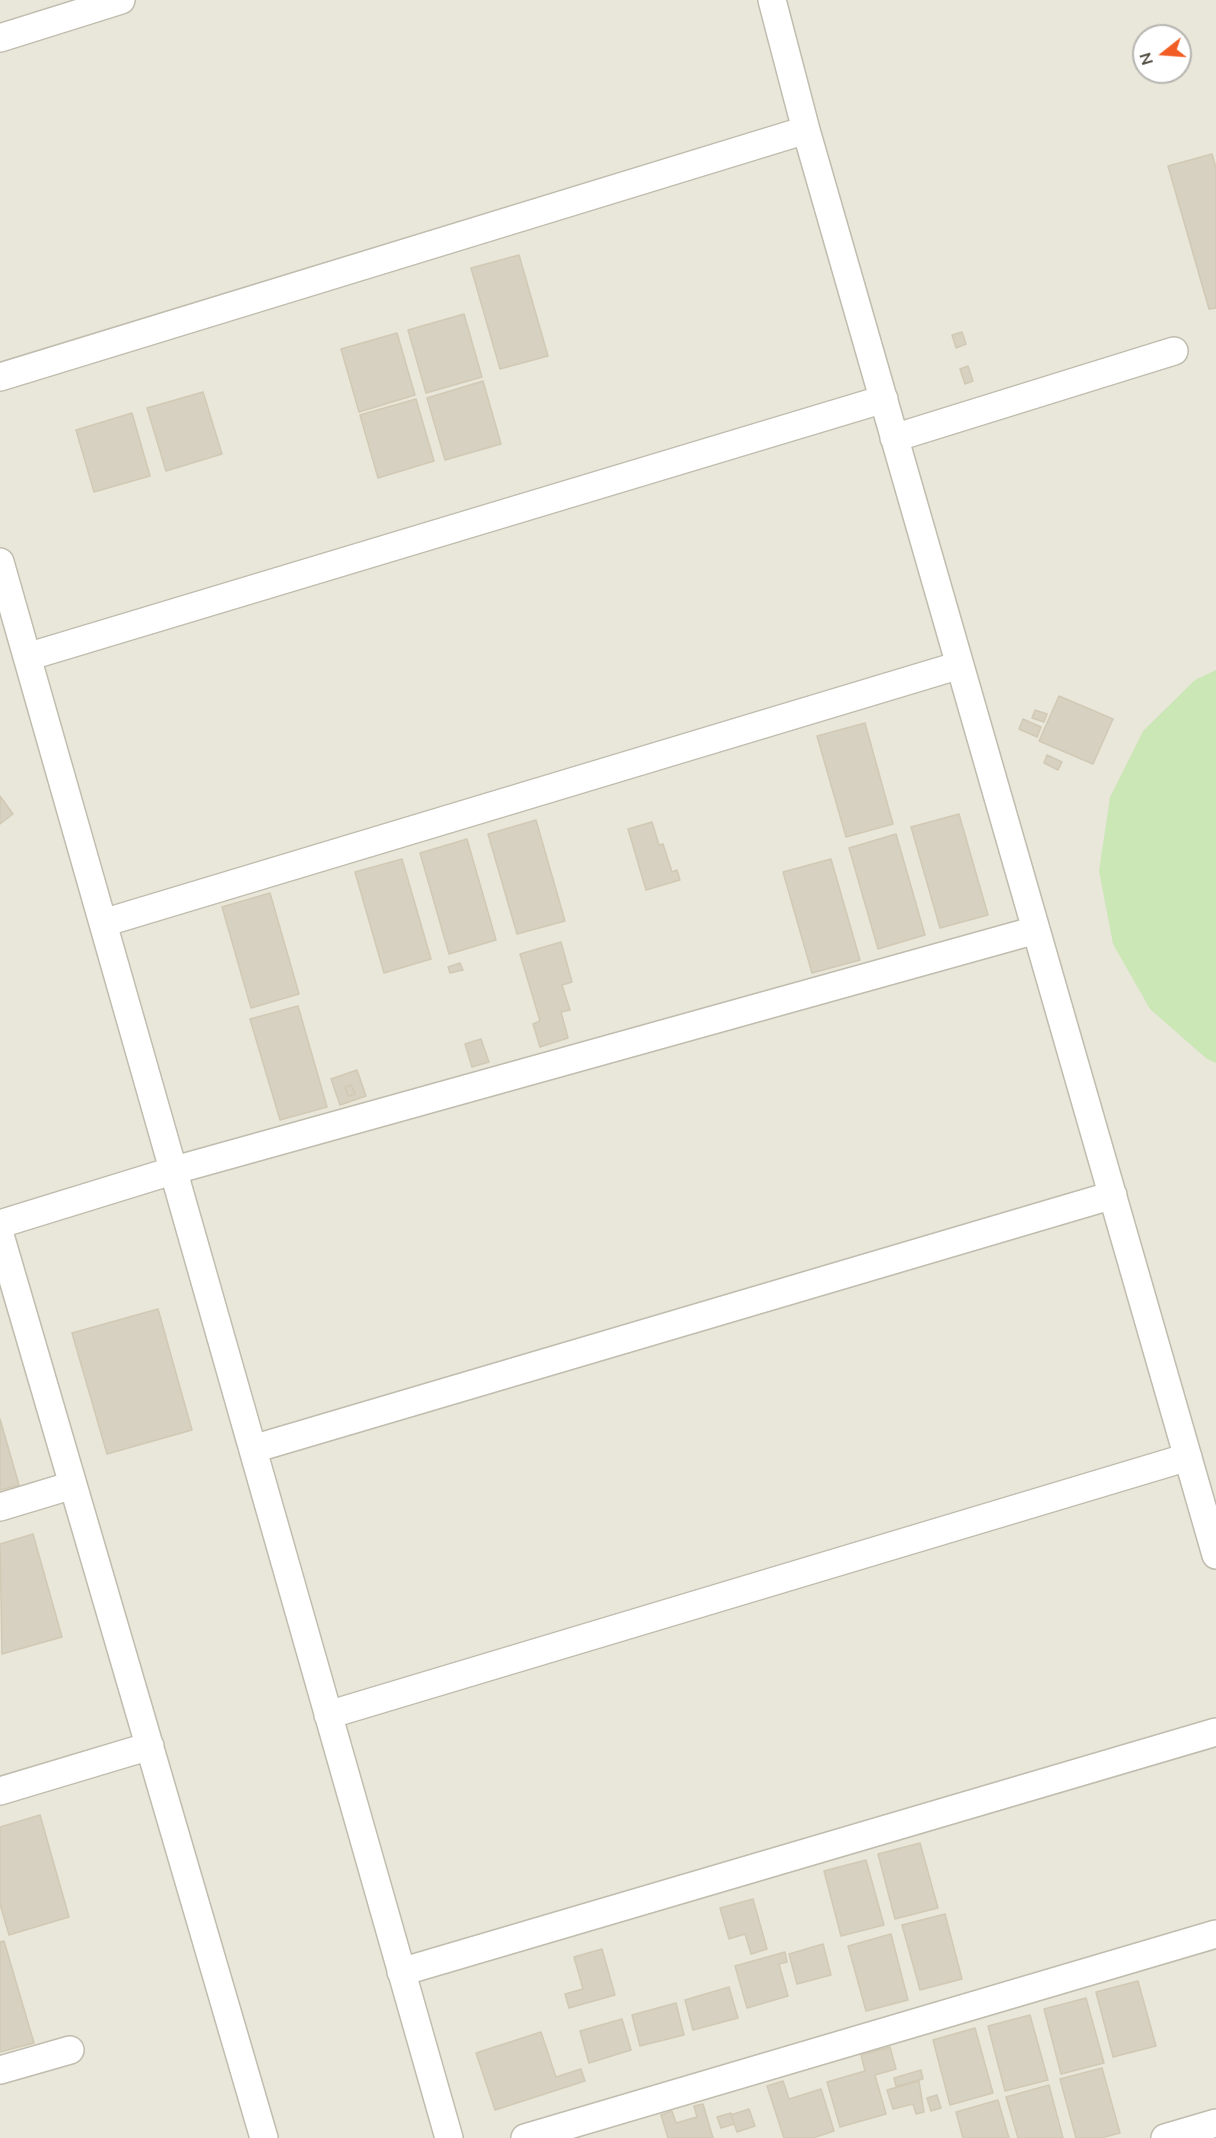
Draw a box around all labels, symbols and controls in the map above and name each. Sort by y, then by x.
north arrow [1132,24,1192,84]
text: N [1134,50,1159,68]

